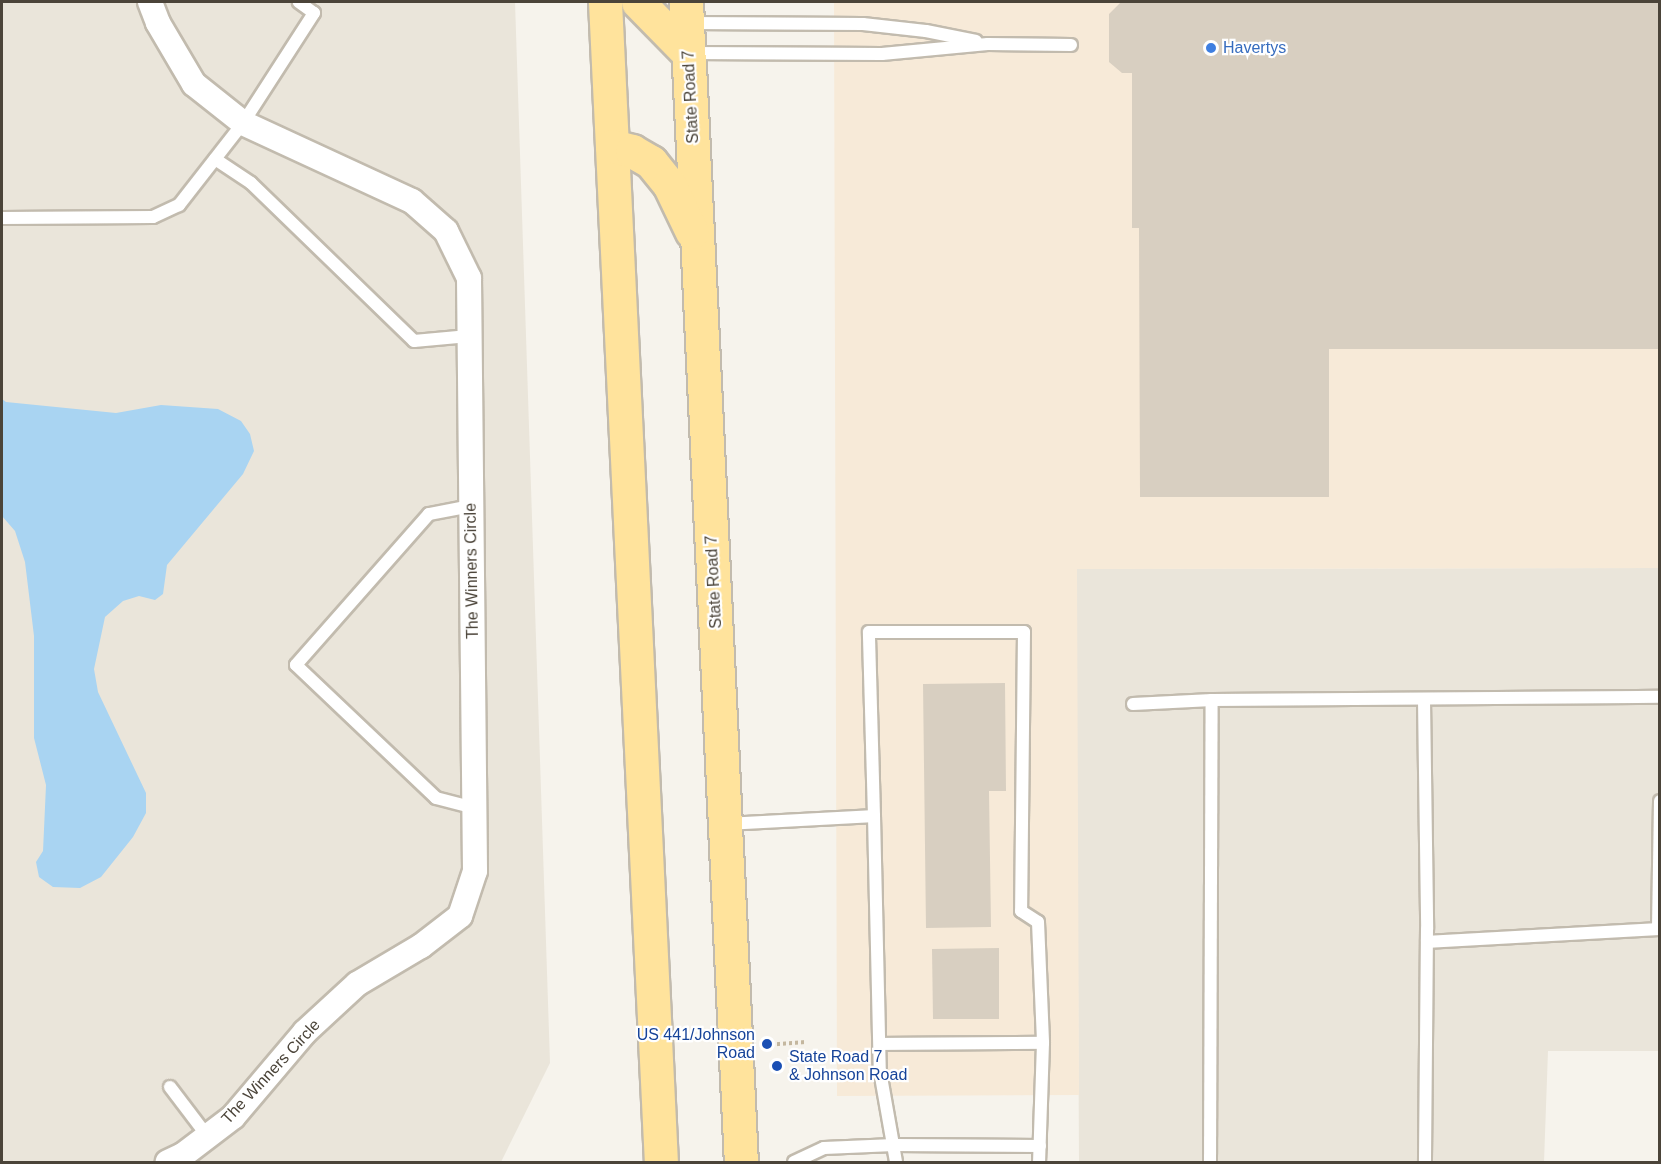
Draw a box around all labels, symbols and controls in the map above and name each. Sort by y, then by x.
place label: Havertys [1223,38,1286,58]
marker: Havertys [1204,41,1218,55]
street label: State Road 7 [679,50,703,144]
street label: The Winners Circle [461,503,483,639]
street label: State Road 7 [702,535,726,629]
street label: The Winners Circle [218,1016,324,1128]
place label: US 441/Johnson Road [637,1025,755,1063]
marker: US 441/Johnson Road [760,1037,774,1051]
place label: State Road 7 & Johnson Road [789,1047,907,1085]
marker: State Road 7 & Johnson Road [770,1059,784,1073]

